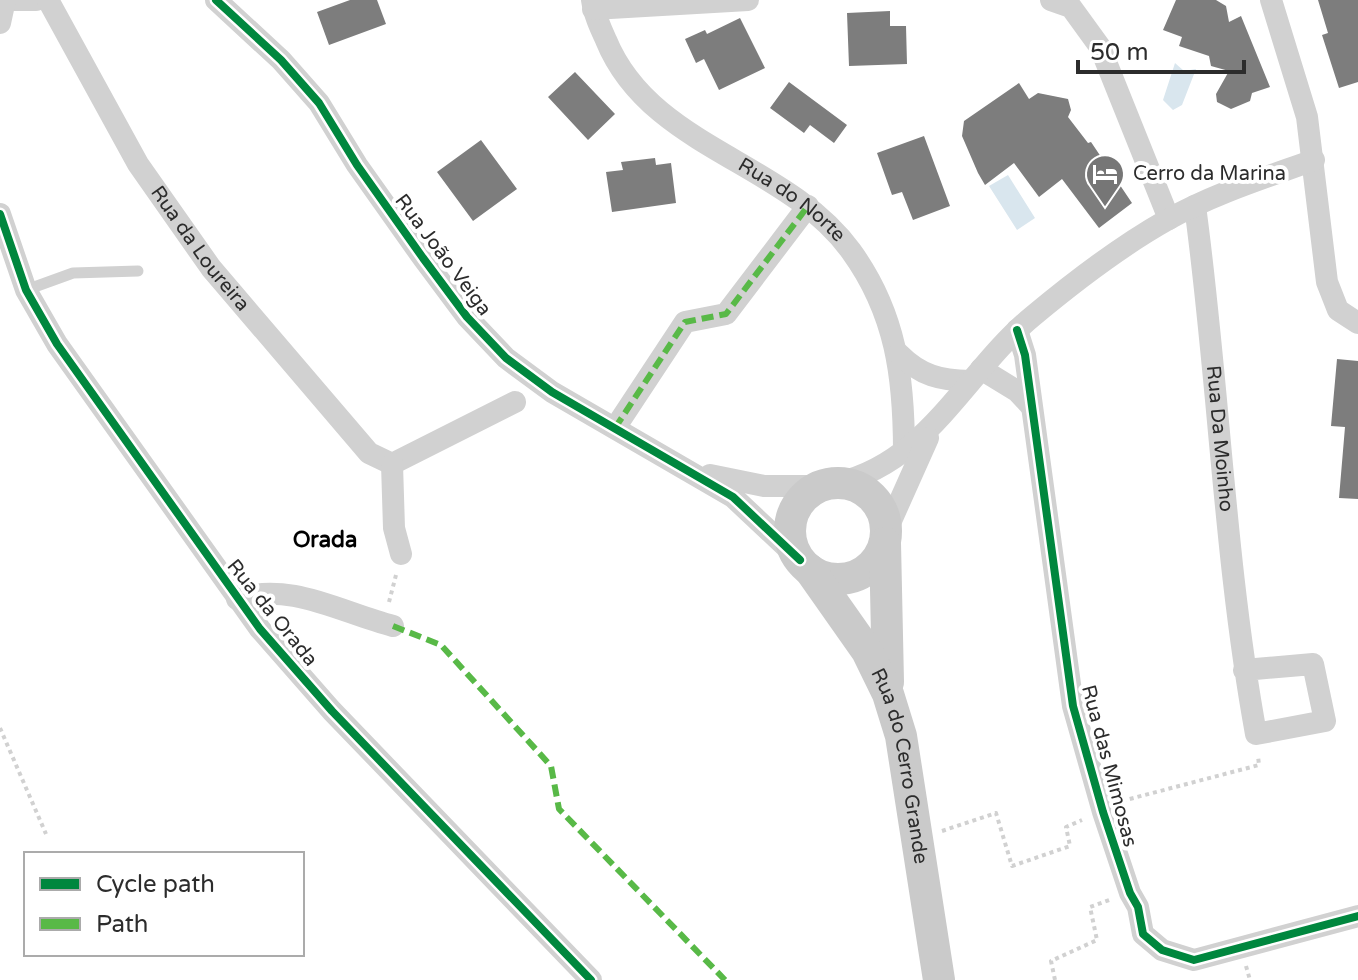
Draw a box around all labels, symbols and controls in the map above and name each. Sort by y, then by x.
scale bar [1078,24,1244,74]
text: 50 m [1090,38,1148,67]
street label: Rua do Norte [734,153,851,247]
hotel icon: Cerro da Marina [1084,153,1126,208]
place label: Cerro da Marina [1133,162,1286,186]
street label: Rua da Loureira [145,181,255,316]
street label: Rua João Veiga [390,190,496,320]
street label: Rua Da Moinho [1201,364,1238,513]
district label: Orada [293,527,357,553]
street label: Rua da Orada [222,555,322,671]
street label: Rua do Cerro Grande [865,664,933,866]
street label: Rua das Mimosas [1076,682,1142,850]
legend [24,852,304,956]
text: Cycle path [96,870,215,899]
text: Path [96,910,149,939]

